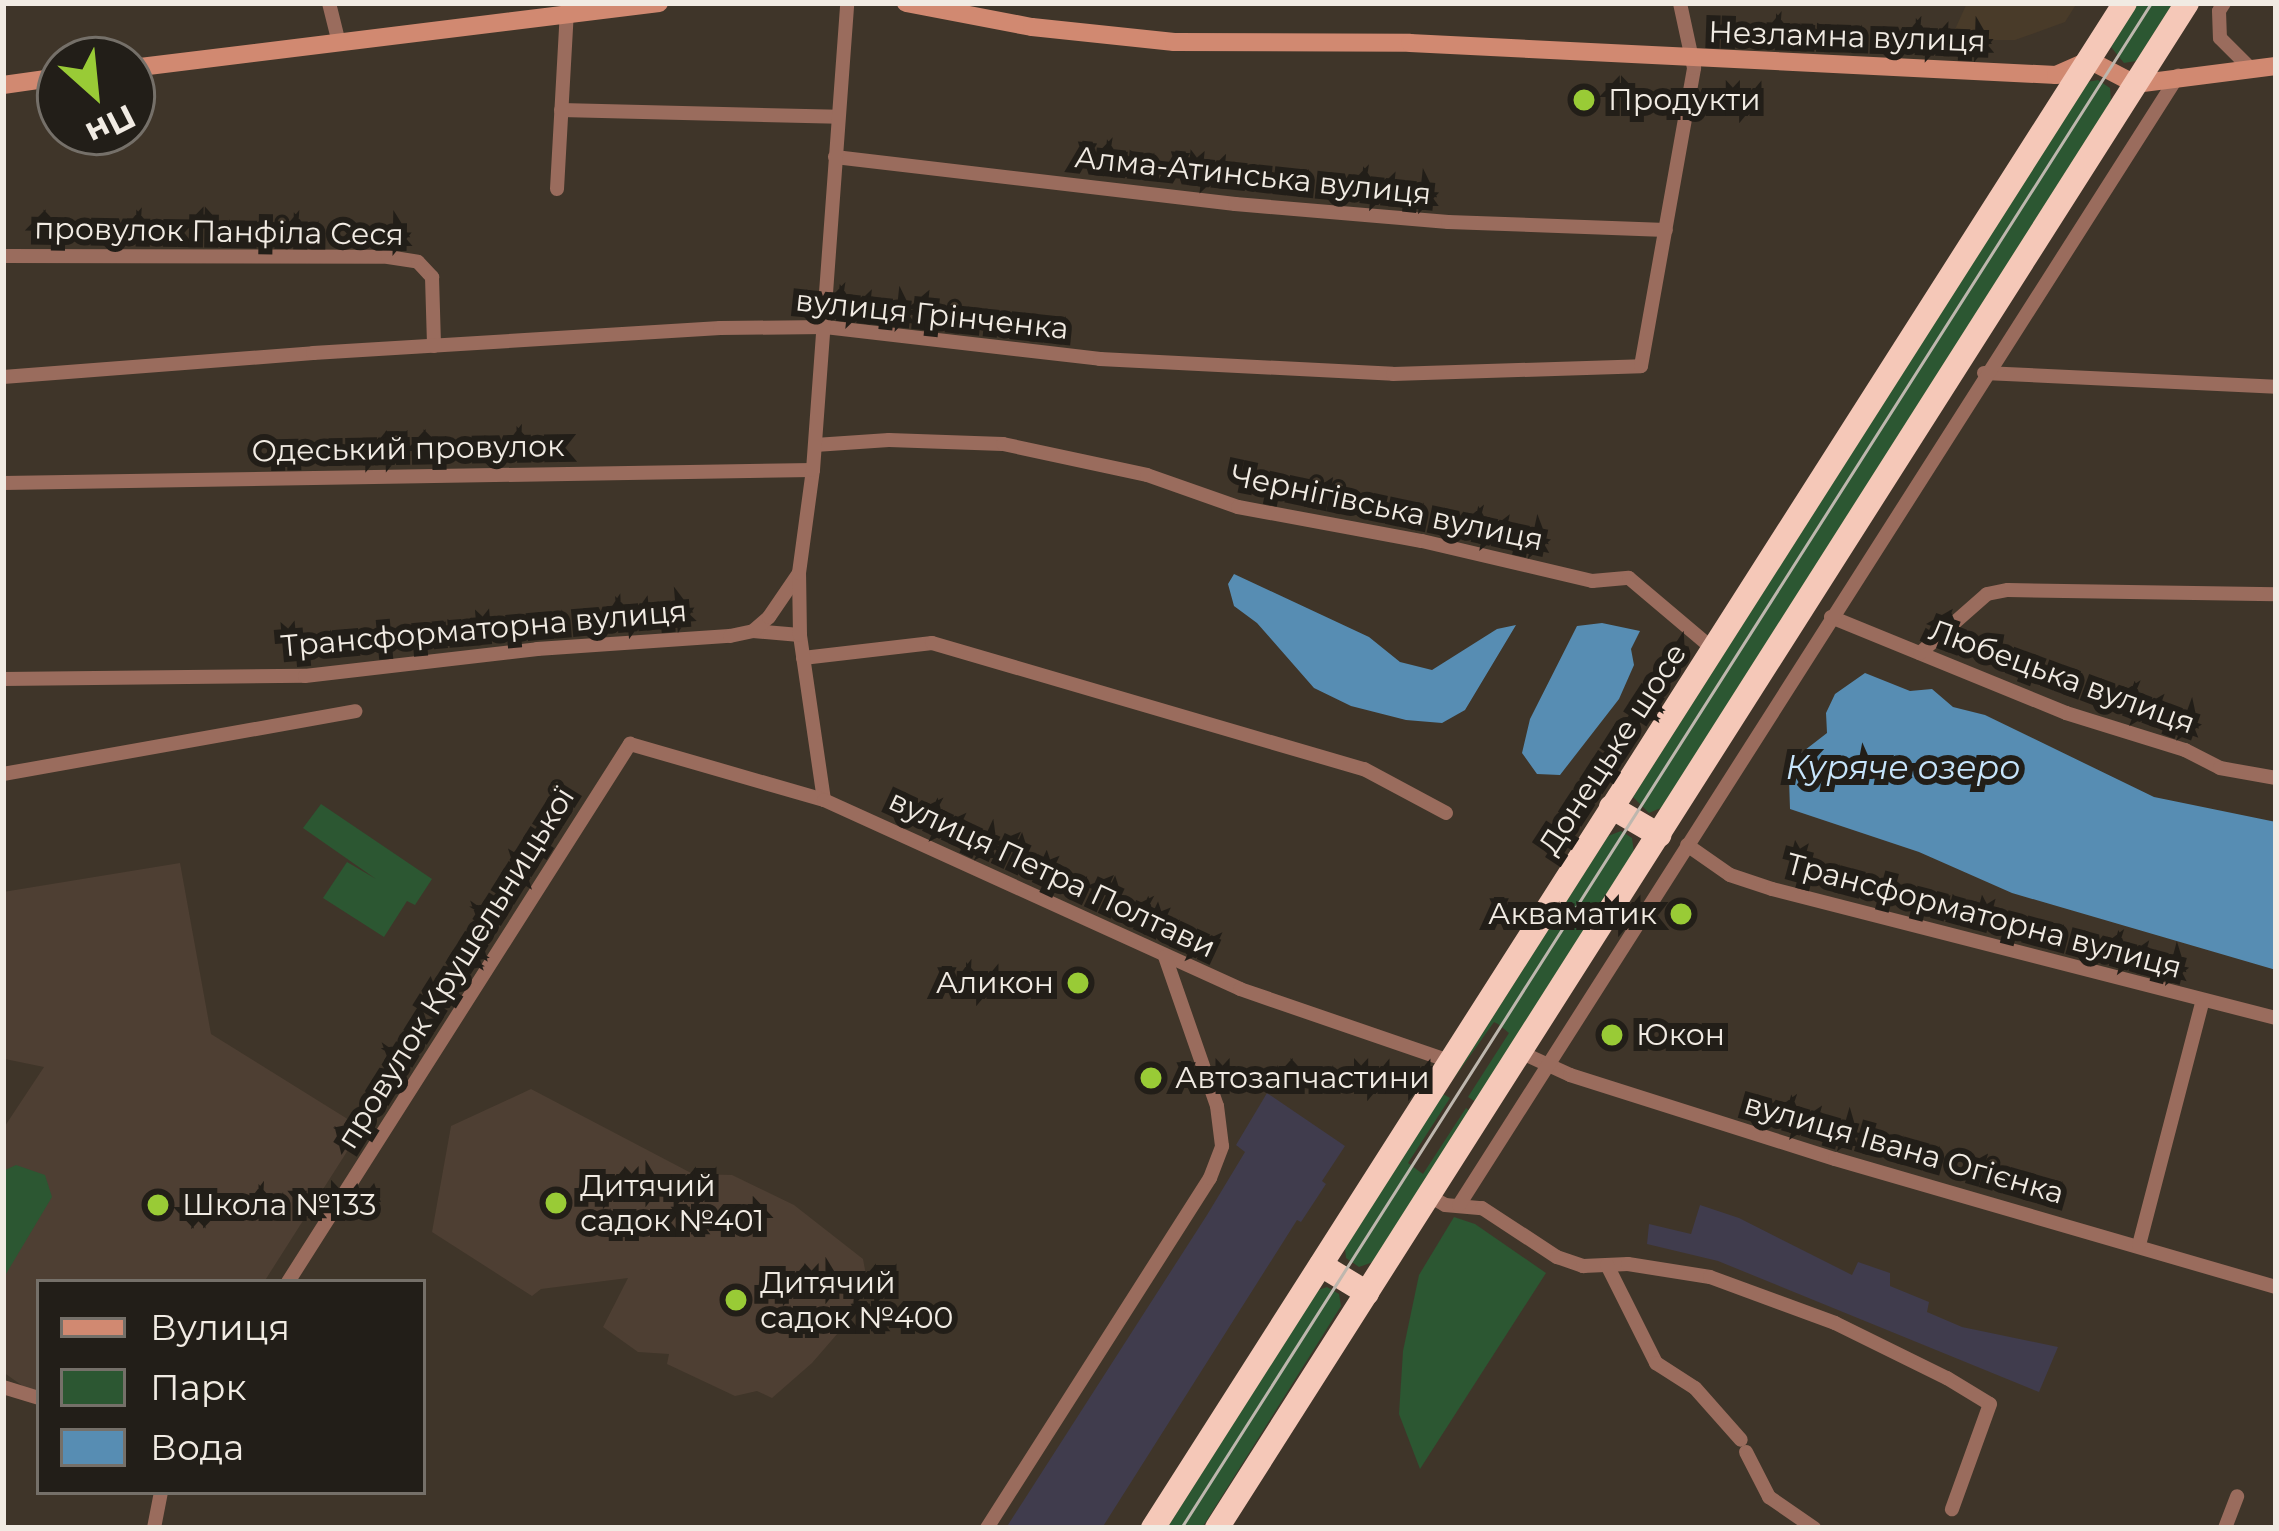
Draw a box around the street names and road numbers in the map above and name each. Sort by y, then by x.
street label: Незламна вулиця [1708,14,1986,60]
street label: Алма-Атинська вулиця [1073,139,1433,213]
street label: провулок Панфіла Сеся [34,211,404,253]
street label: вулиця Грінченка [794,283,1070,347]
street label: Одеський провулок [251,428,565,470]
street label: Чернігівська вулиця [1227,457,1547,559]
street label: Трансформаторна вулиця [279,593,689,665]
street label: Любецька вулиця [1924,612,2200,742]
street label: Донецьке шосе [1531,637,1695,861]
street label: провулок Крушельницької [330,781,582,1155]
street label: вулиця Петра Полтави [883,782,1221,966]
street label: Трансформаторна вулиця [1782,846,2186,986]
street label: вулиця Івана Огієнка [1740,1086,2068,1212]

